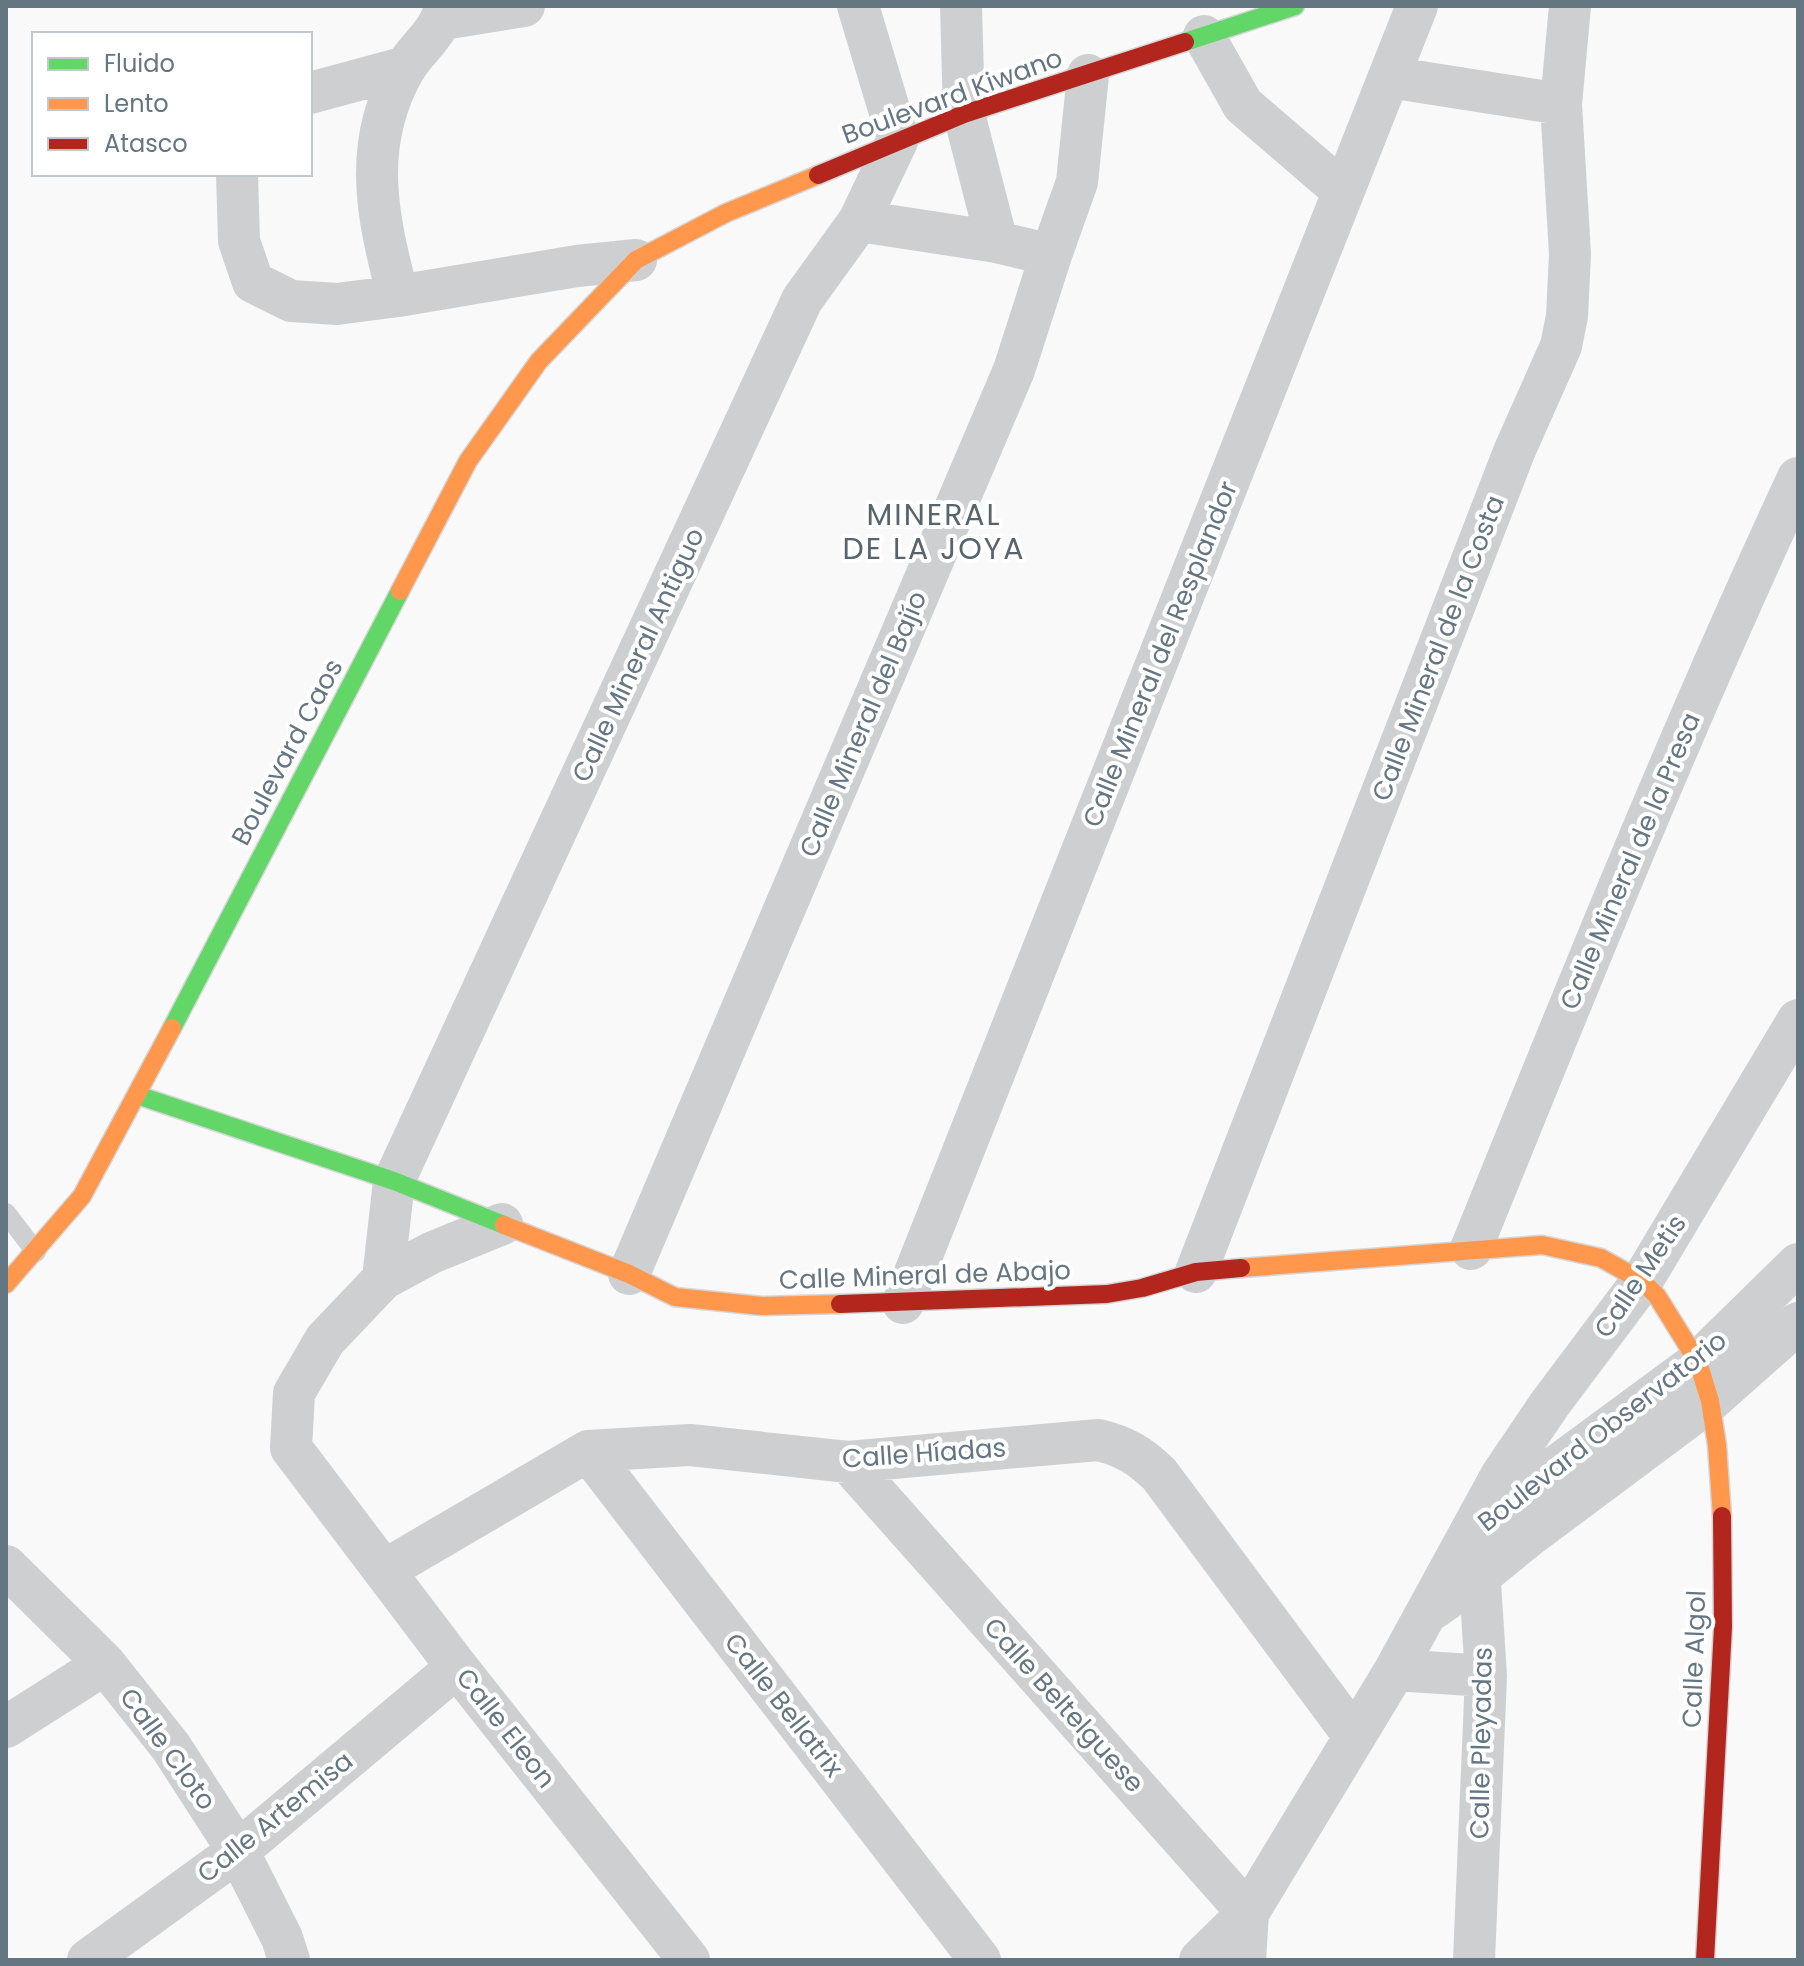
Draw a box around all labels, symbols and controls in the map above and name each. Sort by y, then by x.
legend [32,32,312,176]
street label: Boulevard Kiwano [837,39,1067,153]
text: Fluido [104,47,175,80]
text: Lento [104,87,169,120]
text: Atasco [104,127,188,160]
street label: Calle Mineral del Resplandor [1074,476,1246,832]
street label: Calle Mineral de la Costa [1363,490,1513,806]
district label: MINERAL DE LA JOYA [842,493,1026,570]
street label: Calle Mineral Antiguo [563,522,713,788]
street label: Calle Mineral del Bajío [791,585,935,863]
street label: Boulevard Caos [223,653,351,851]
street label: Calle Mineral de la Presa [1551,707,1709,1015]
street label: Calle Metis [1586,1207,1694,1345]
street label: Calle Mineral de Abajo [778,1252,1072,1298]
street label: Boulevard Observatorio [1470,1322,1734,1540]
street label: Calle Híadas [841,1429,1007,1477]
street label: Calle Algol [1674,1589,1714,1729]
street label: Calle Beltelguese [976,1610,1152,1800]
street label: Calle Bellatrix [716,1625,852,1785]
street label: Calle Pleyadas [1461,1647,1501,1839]
street label: Calle Eleon [448,1661,564,1795]
street label: Calle Cloto [111,1681,225,1817]
street label: Calle Artemisa [190,1743,360,1891]

